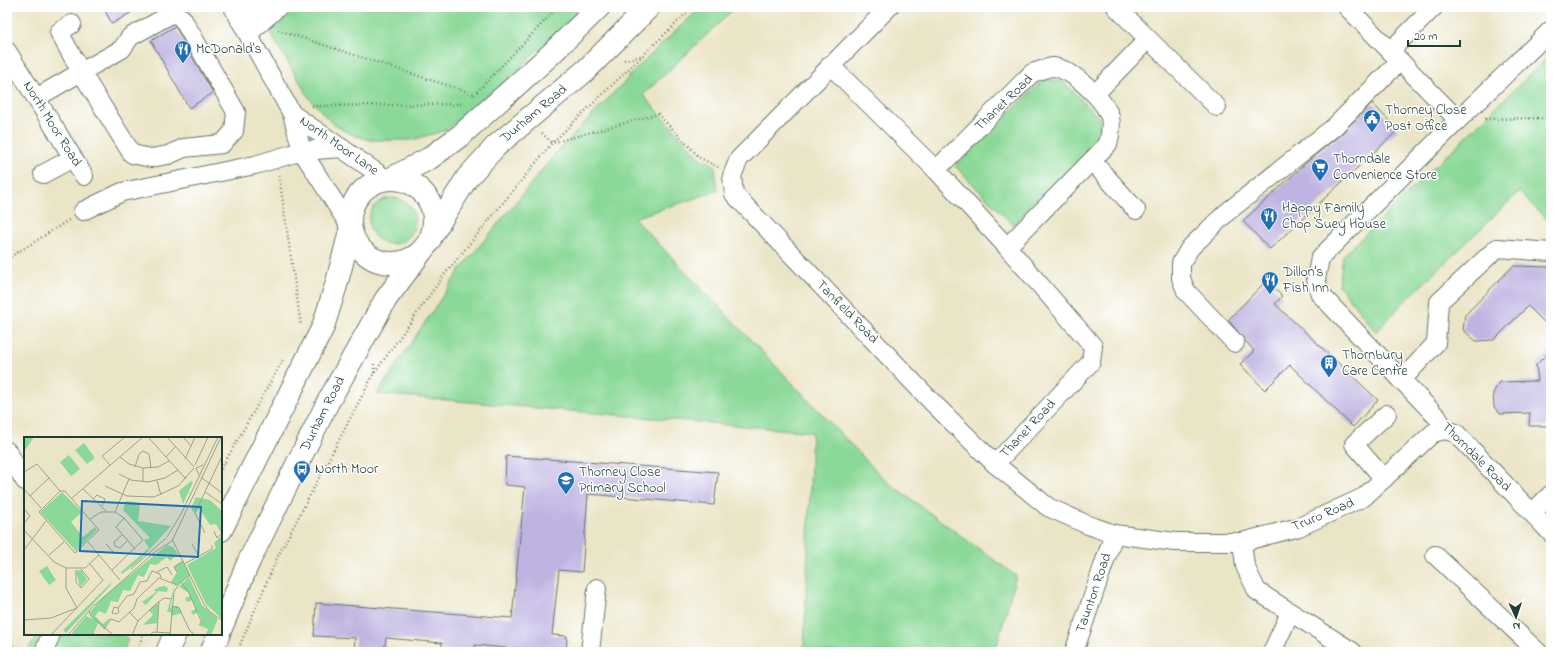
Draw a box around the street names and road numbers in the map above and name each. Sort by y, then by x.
street label: Thanet Road [970,70,1038,136]
street label: North Moor Road [17,77,87,171]
street label: Durham Road [495,80,572,149]
street label: North Moor Lane [295,111,384,182]
street label: Tanfield Road [811,275,883,349]
street label: Durham Road [295,373,351,456]
street label: Thanet Road [995,395,1061,463]
street label: Thorndale Road [1436,417,1516,497]
street label: Truro Road [1289,492,1358,538]
street label: Taunton Road [1071,550,1118,636]

